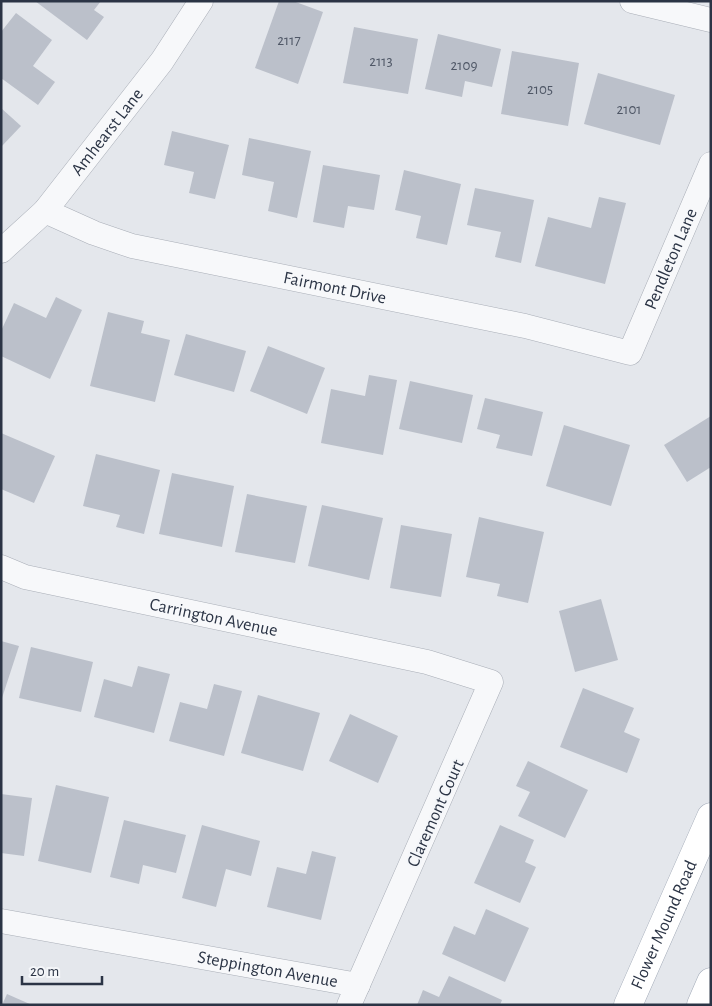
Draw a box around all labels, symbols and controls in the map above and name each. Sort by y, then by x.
house number: 2117 [277,33,301,48]
house number: 2113 [369,54,393,69]
house number: 2109 [451,58,477,73]
house number: 2105 [527,82,553,97]
street label: Amhearst Lane [68,85,147,179]
house number: 2101 [616,102,642,117]
street label: Pendleton Lane [642,206,701,312]
street label: Fairmont Drive [282,269,388,308]
street label: Carrington Avenue [148,596,279,640]
street label: Claremont Court [404,757,468,870]
street label: Flower Mound Road [628,858,701,992]
street label: Steppington Avenue [196,948,339,991]
scale bar [22,954,102,986]
text: 20 m [30,964,59,979]

